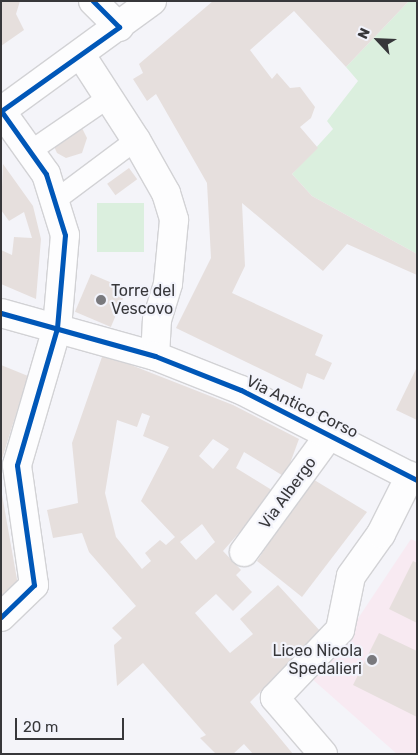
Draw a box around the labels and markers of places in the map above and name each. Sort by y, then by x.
place label: Torre del Vescovo [111,281,175,319]
marker: Torre del Vescovo [95,294,107,306]
place label: Liceo Nicola Spedalieri [272,641,362,679]
marker: Liceo Nicola Spedalieri [366,654,378,666]

